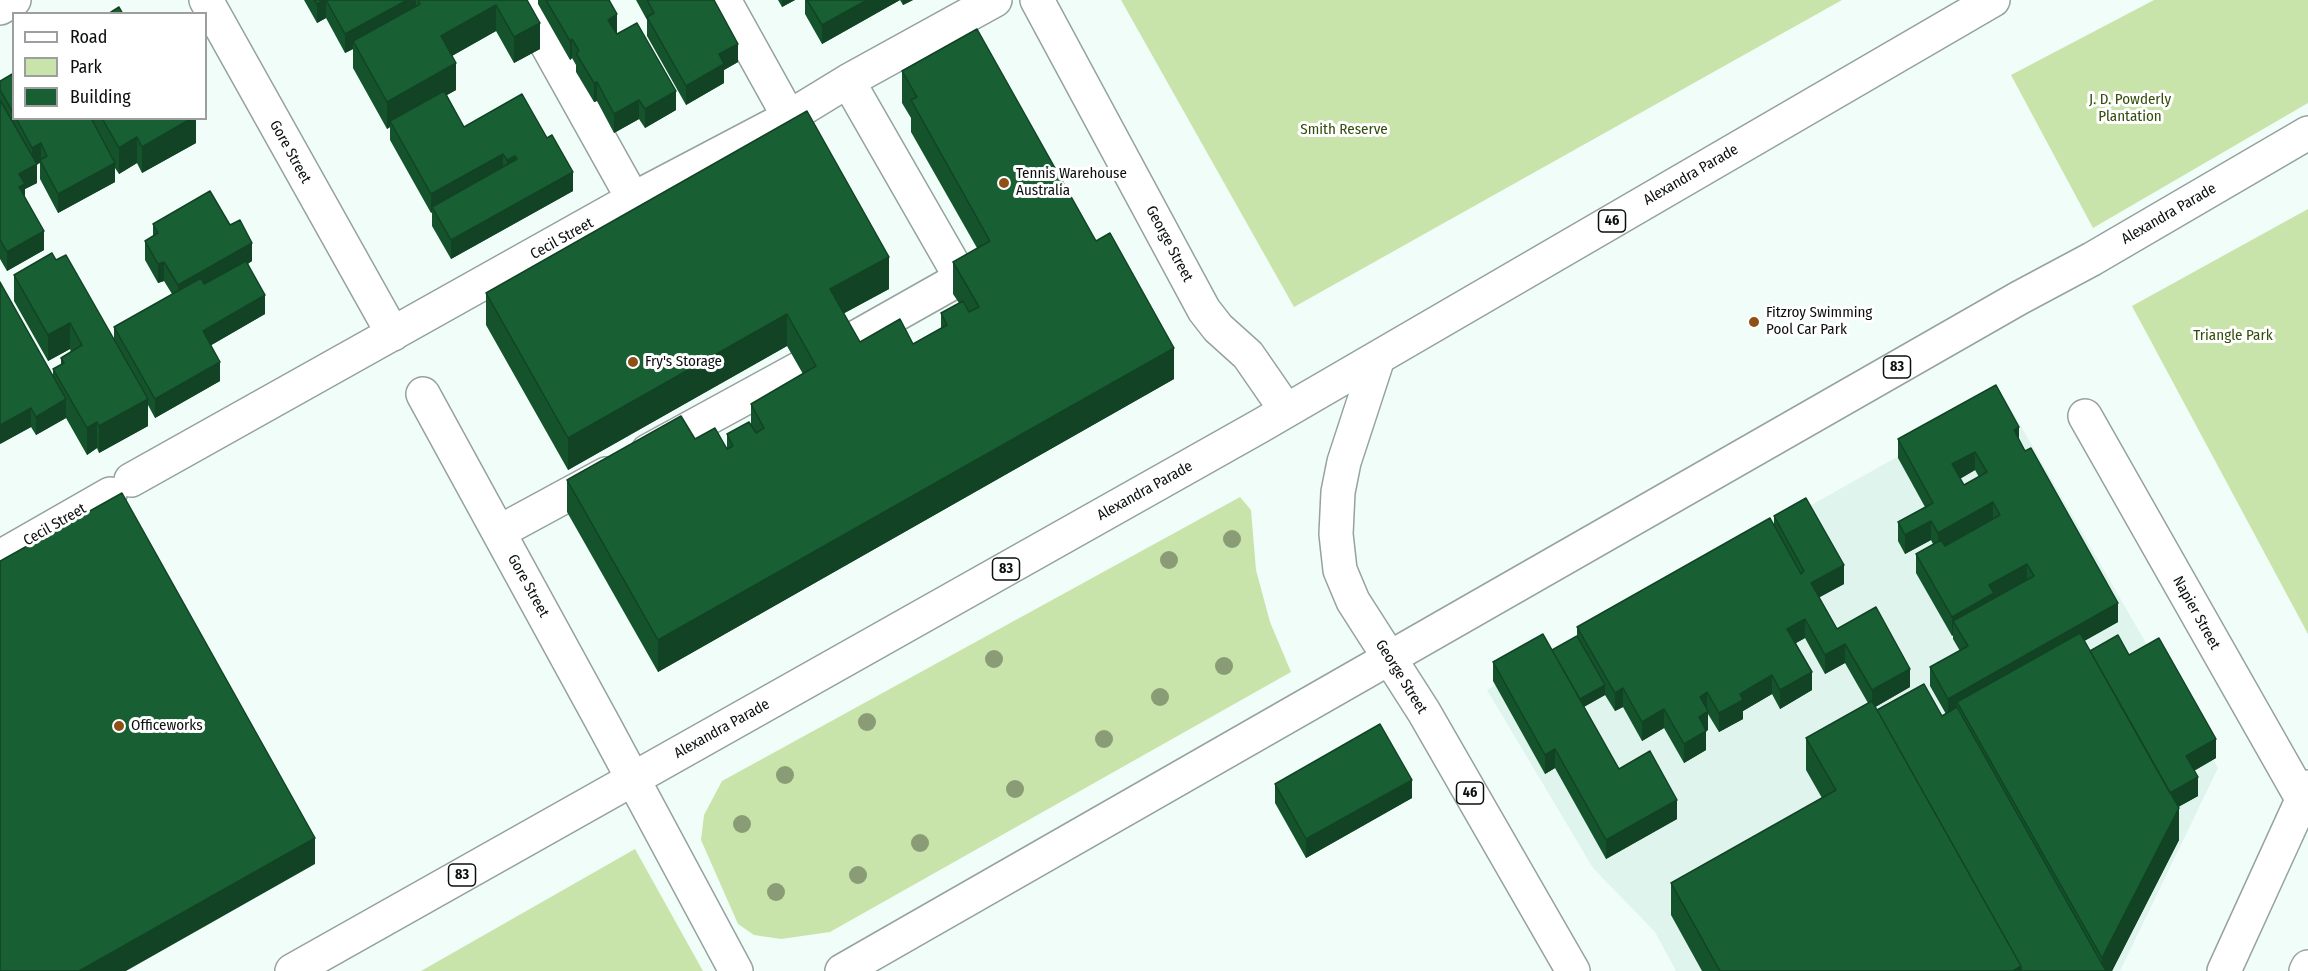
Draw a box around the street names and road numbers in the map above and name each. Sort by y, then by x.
street label: Gore Street [265,117,315,187]
street label: Alexandra Parade [1640,141,1742,209]
street label: Alexandra Parade [2118,180,2220,248]
street label: George Street [1141,203,1197,285]
road number: 46 [1598,210,1626,232]
street label: Cecil Street [527,214,597,264]
road number: 83 [1884,356,1910,378]
street label: Alexandra Parade [1094,457,1196,525]
street label: Cecil Street [20,500,90,550]
street label: Gore Street [503,551,553,621]
road number: 83 [992,558,1020,580]
street label: Napier Street [2168,573,2224,653]
street label: George Street [1371,637,1431,717]
street label: Alexandra Parade [671,695,773,763]
road number: 46 [1456,782,1484,804]
road number: 83 [448,864,476,886]

